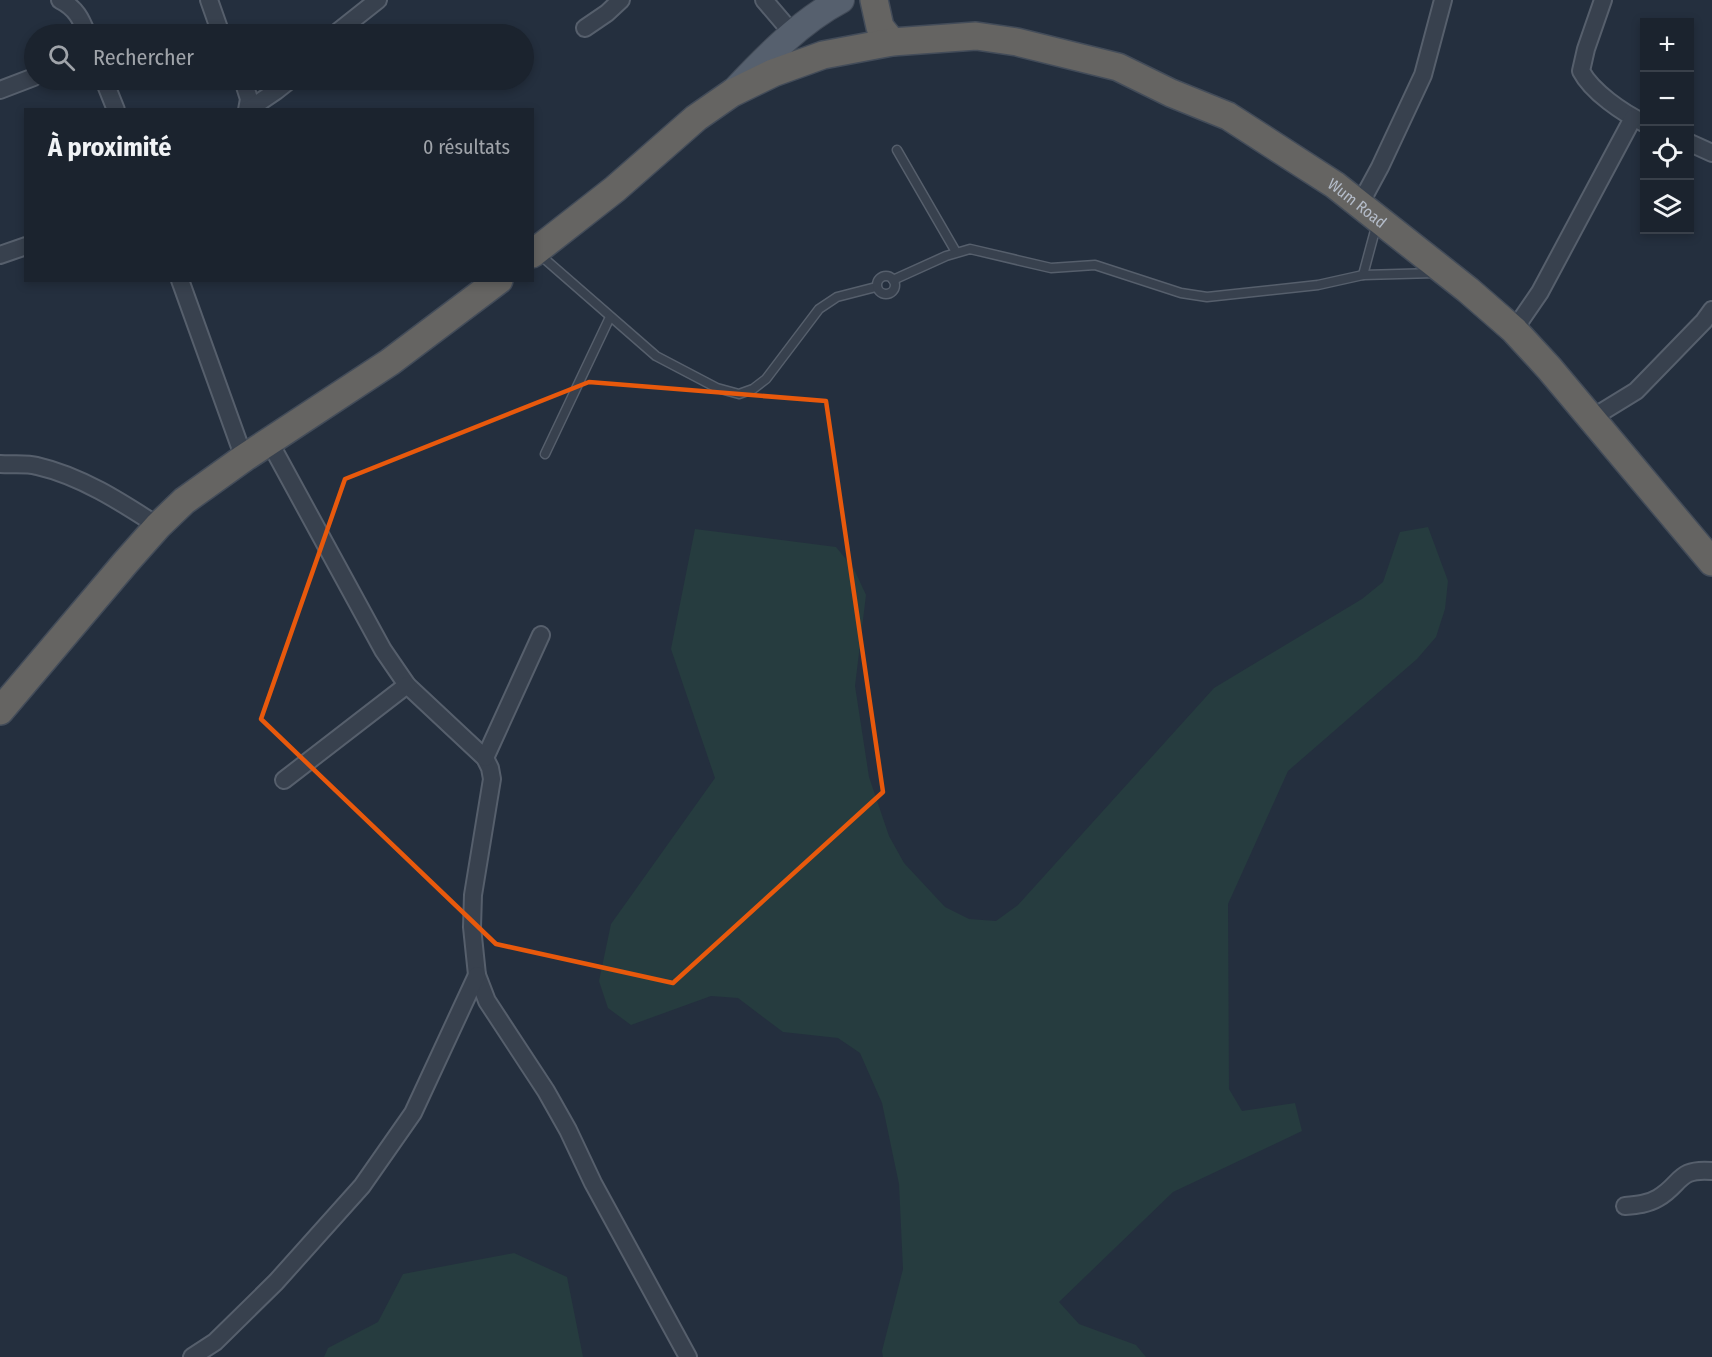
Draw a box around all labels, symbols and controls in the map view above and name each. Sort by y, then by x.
map controls [1640,18,1694,234]
button: + [1640,18,1694,72]
search box [24,24,534,90]
icon: search [45,41,78,74]
text: Rechercher [93,44,194,71]
button: − [1640,72,1694,126]
button: locate [1640,126,1694,180]
text: À proximité [48,132,171,163]
text: 0 résultats [423,135,510,159]
street label: Wum Road [1325,174,1391,232]
button: layers [1640,180,1694,234]

